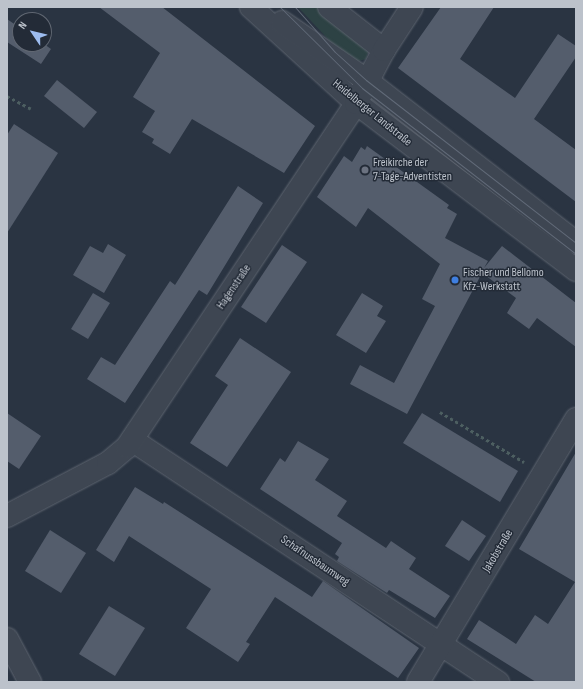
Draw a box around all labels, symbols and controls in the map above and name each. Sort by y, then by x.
north arrow [12,12,52,52]
text: N [16,19,30,32]
street label: Heidelberger Landstraße [329,77,415,149]
place label: Freikirche der 7-Tage-Adventisten [373,156,452,184]
marker: Freikirche der 7-Tage-Adventisten [360,165,370,175]
street label: Hagenstraße [214,262,254,312]
place label: Fischer und Bellomo Kfz-Werkstatt [463,266,544,294]
marker: Fischer und Bellomo Kfz-Werkstatt [450,275,460,285]
street label: Jakobstraße [480,527,516,575]
street label: Schafnussbaumweg [278,533,352,589]

